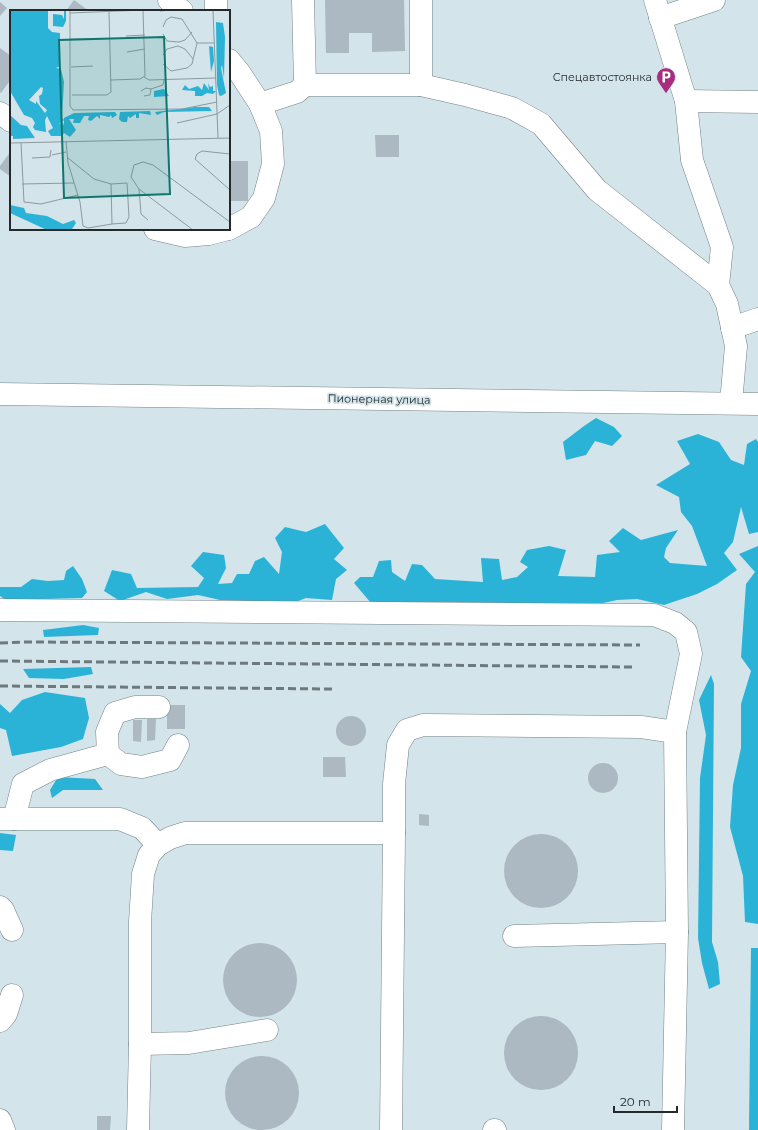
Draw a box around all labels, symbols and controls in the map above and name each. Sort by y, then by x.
inset map [10,10,230,230]
parking icon: Спецавтостоянка [655,66,677,94]
place label: Спецавтостоянка [553,70,652,84]
street label: Пионерная улица [327,391,431,407]
scale bar [614,1088,677,1114]
text: 20 m [620,1094,651,1109]

